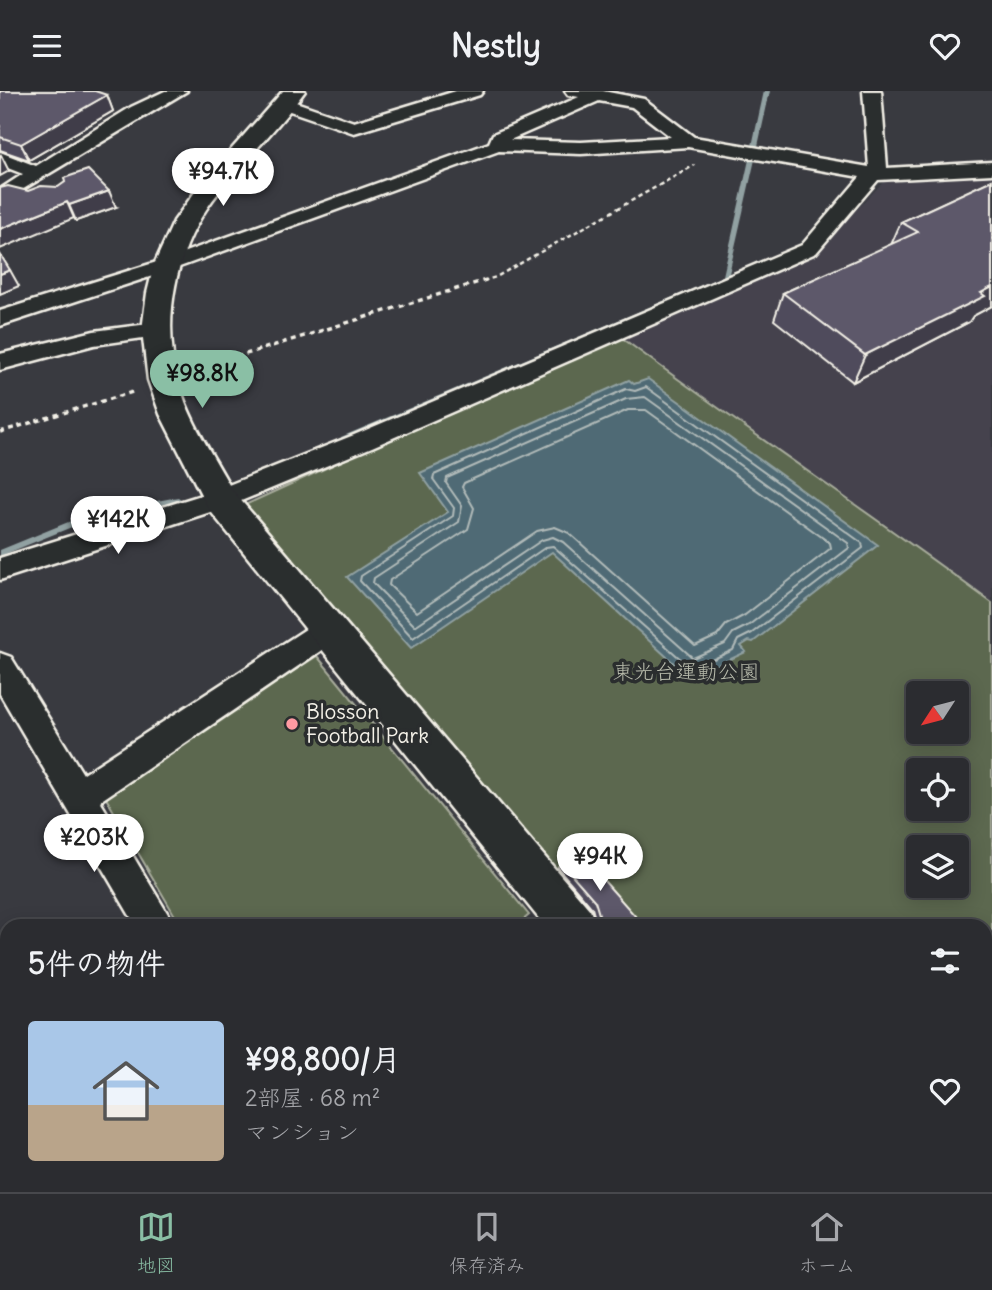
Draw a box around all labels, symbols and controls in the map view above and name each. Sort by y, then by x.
text: Nestly [451,25,541,66]
icon: menu [28,27,66,65]
icon: heart [926,27,964,65]
pin: ¥94.7K [166,149,280,208]
text: ¥94.7K [188,156,258,185]
pin: ¥98.8K [145,351,259,410]
text: ¥98.8K [166,358,238,387]
pin: ¥142K [69,497,167,556]
text: ¥142K [87,504,149,533]
park label: 東光台運動公園 [613,658,760,685]
north arrow [906,681,970,744]
map controls [906,681,969,898]
place label: Blosson Football Park [306,698,429,749]
marker: Blosson Football Park [284,716,300,732]
button: locate [906,758,969,821]
pin: ¥203K [45,815,143,874]
text: ¥203K [60,822,128,851]
pin: ¥94K [559,833,641,893]
button: layers [906,835,969,898]
text: ¥94K [573,841,627,870]
icon: filters [926,942,964,980]
text: 5件の物件 [28,944,165,982]
text: ¥98,800/月 [245,1040,401,1078]
icon: home [84,1049,168,1133]
icon: heart [926,1072,964,1110]
text: 2部屋 · 68 m² [245,1083,380,1112]
text: マンション [245,1117,359,1146]
tab: 地図 [137,1208,175,1277]
tab: 保存済み [449,1208,525,1277]
tab: ホーム [799,1208,855,1277]

